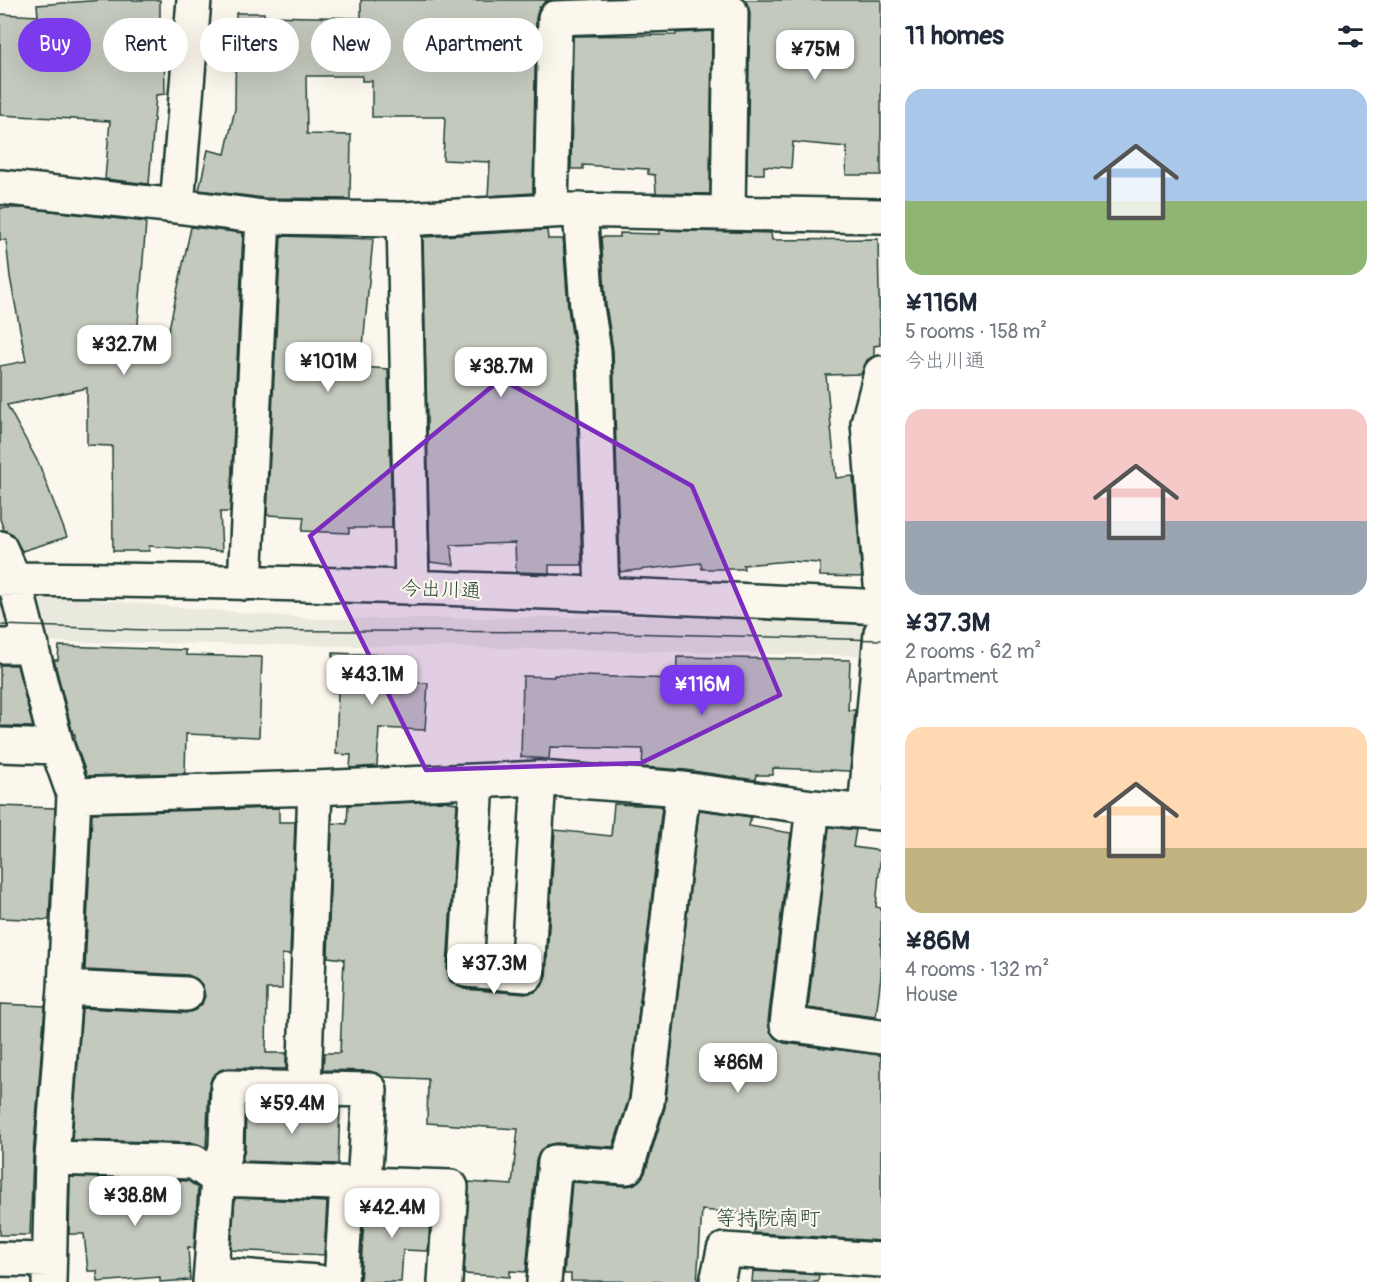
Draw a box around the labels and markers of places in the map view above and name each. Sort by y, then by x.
pin: ¥75M [779,30,851,81]
pin: ¥32.7M [75,325,173,376]
pin: ¥101M [286,342,370,393]
pin: ¥38.7M [452,347,550,398]
pin: ¥43.1M [323,655,421,706]
pin: ¥116M [660,665,744,716]
pin: ¥37.3M [445,944,543,995]
pin: ¥86M [702,1043,774,1094]
pin: ¥59.4M [243,1084,341,1135]
pin: ¥38.8M [86,1176,184,1227]
pin: ¥42.4M [343,1188,441,1239]

